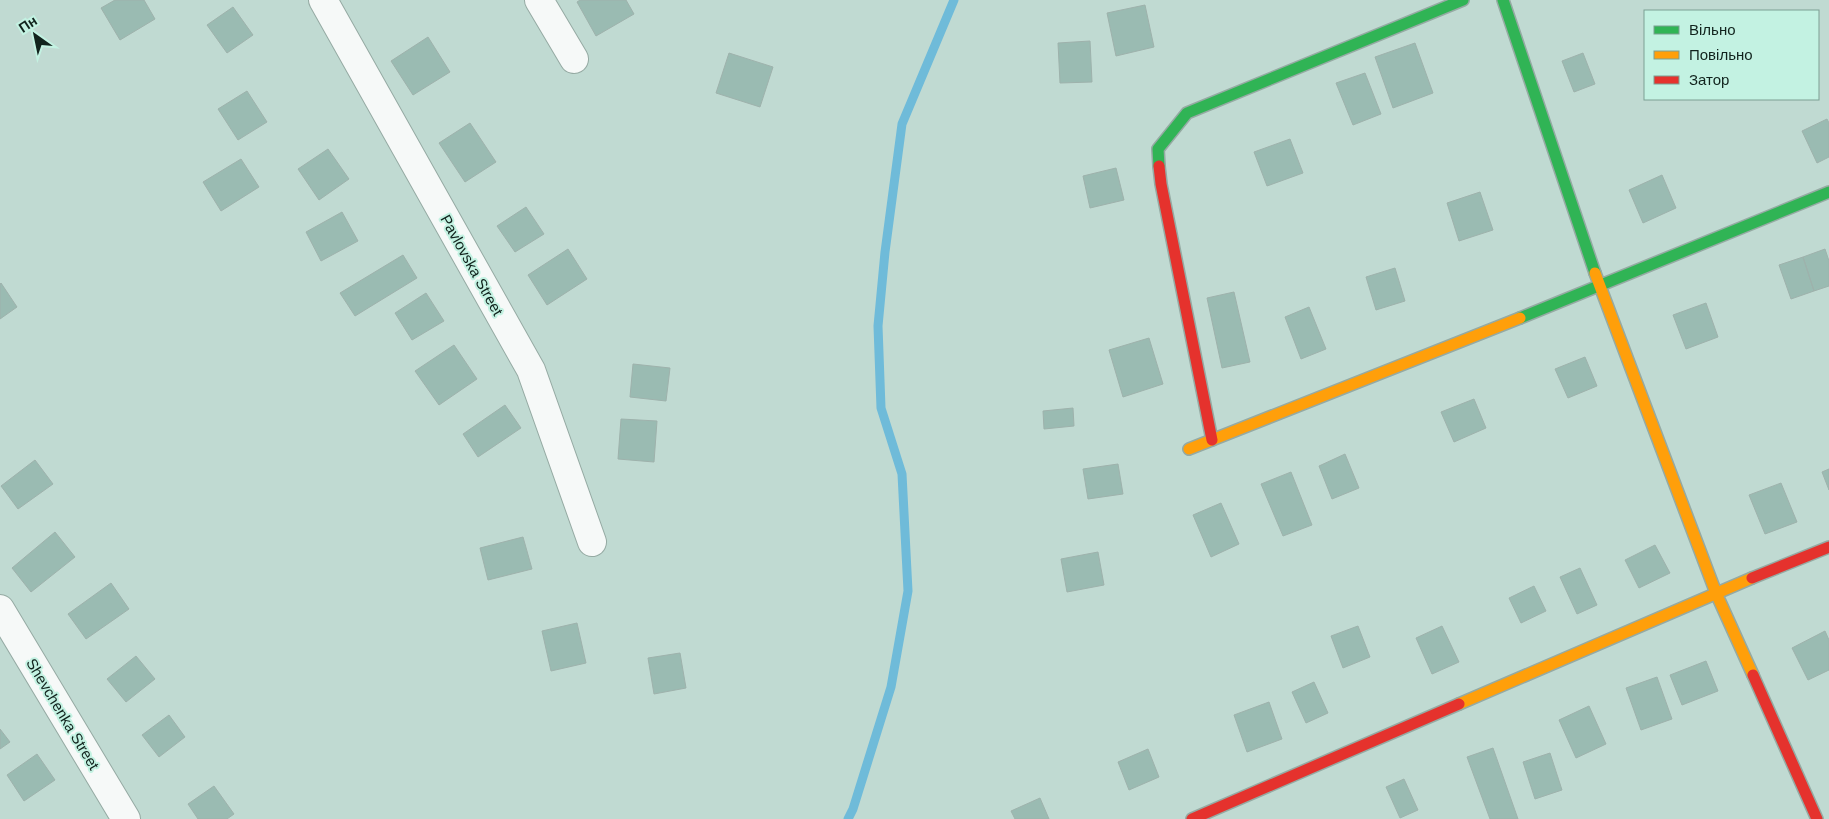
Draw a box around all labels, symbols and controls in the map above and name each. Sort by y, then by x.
north arrow [10,10,60,60]
legend [1644,10,1819,100]
text: Пн [16,12,40,36]
text: Вільно [1689,21,1736,38]
text: Повільно [1689,46,1753,63]
text: Затор [1689,71,1729,88]
street label: Pavlovska Street [437,212,507,319]
street label: Shevchenka Street [23,655,103,773]

